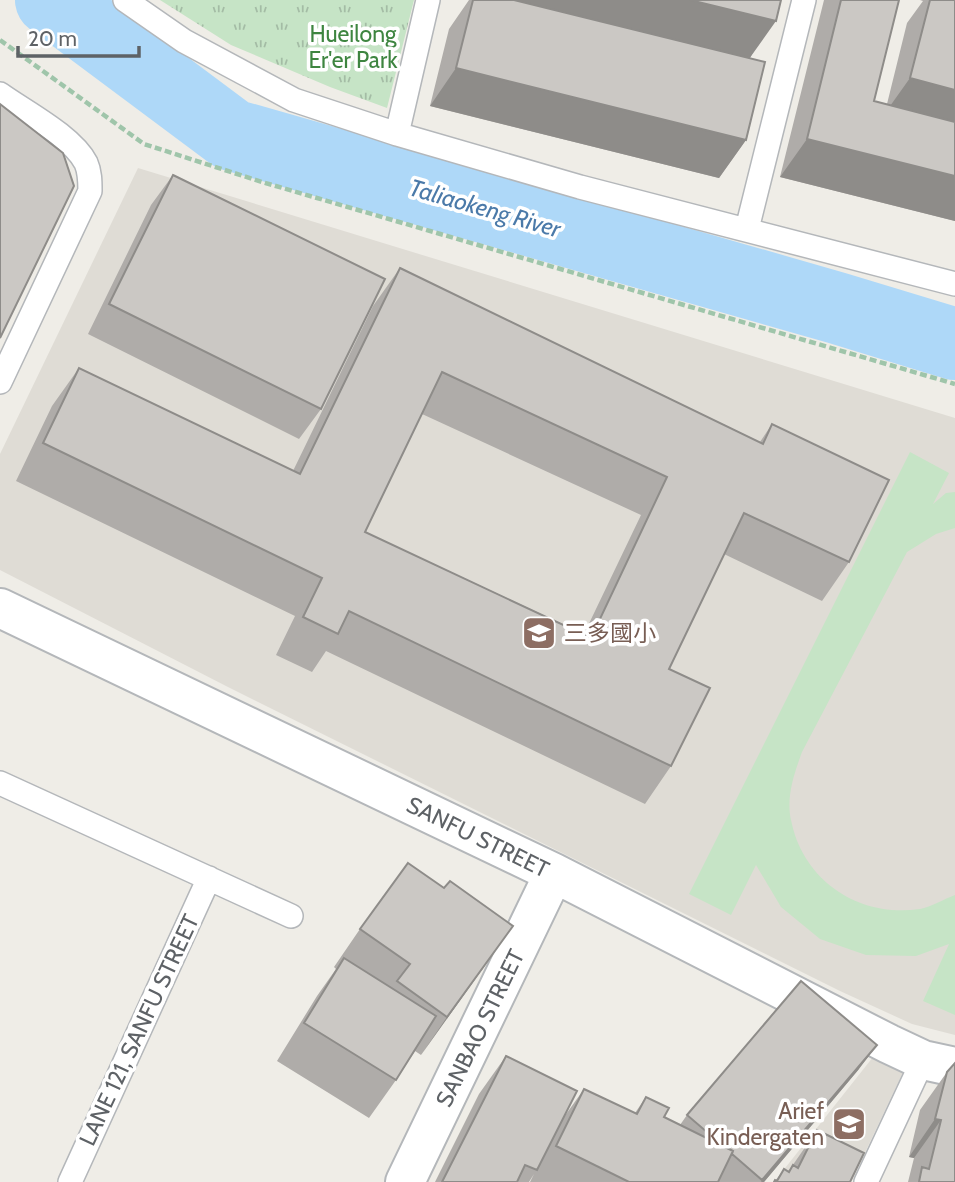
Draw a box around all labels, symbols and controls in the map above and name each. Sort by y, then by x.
scale bar [18,14,138,58]
park label: Hueilong Er'er Park [309,20,398,74]
text: 20 m [28,26,77,51]
water label: Taliaokeng River [406,173,565,244]
school or university icon: 三多國小 [520,614,558,652]
place label: 三多國小 [564,619,656,647]
street label: SANFU STREET [402,790,554,884]
street label: LANE 121, SANFU STREET [73,910,205,1150]
street label: SANBAO STREET [430,945,530,1111]
place label: Arief Kindergaten [706,1097,824,1151]
school or university icon: Arief Kindergaten [830,1105,868,1143]

